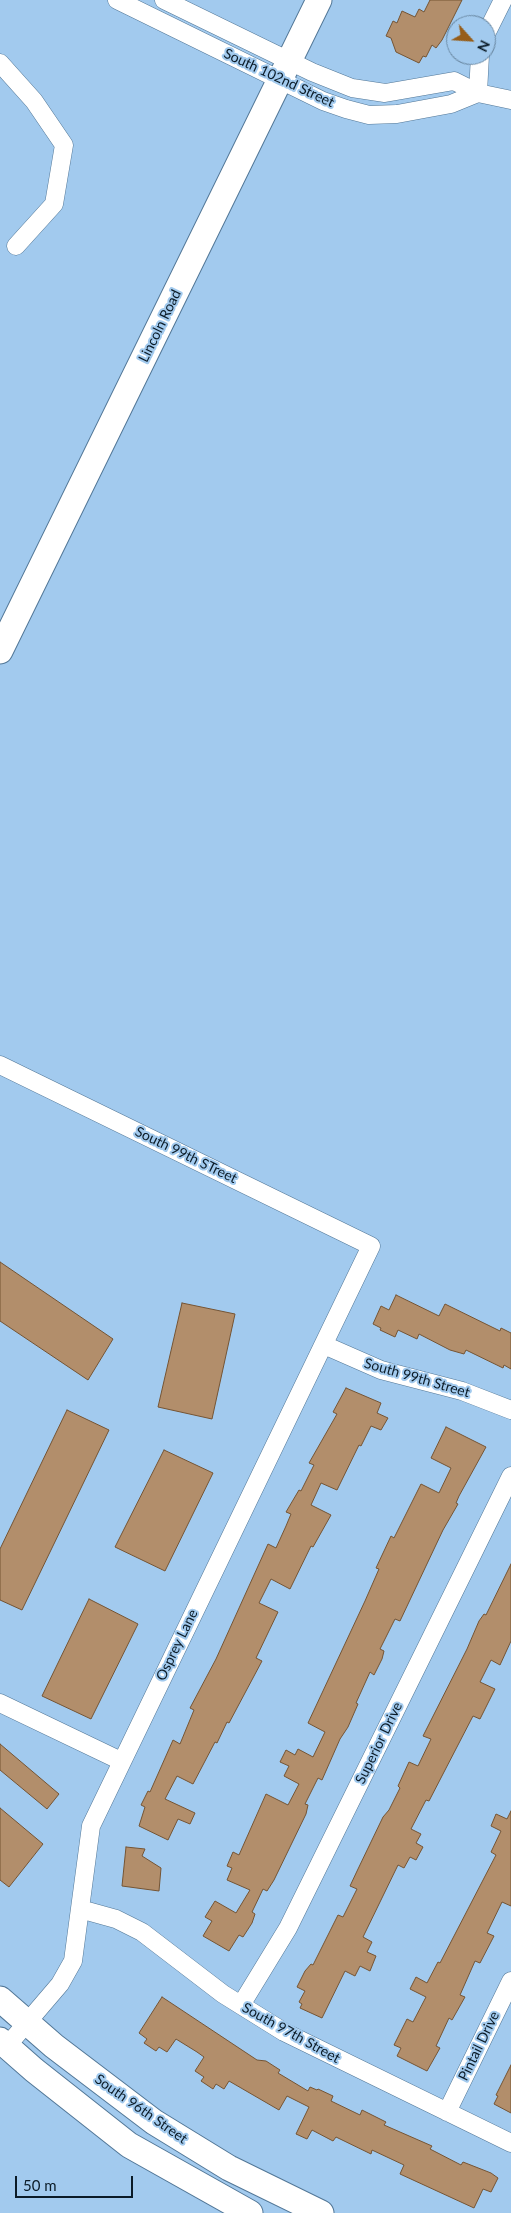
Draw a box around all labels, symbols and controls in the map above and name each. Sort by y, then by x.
north arrow [446,15,496,65]
text: N [474,38,494,55]
street label: South 102nd Street [221,45,337,111]
street label: Lincoln Road [135,287,185,365]
street label: South 99th STreet [132,1123,240,1187]
street label: South 99th Street [362,1355,472,1401]
street label: Osprey Lane [153,1607,201,1683]
street label: Superior Drive [352,1699,406,1787]
street label: South 97th Street [239,1999,343,2067]
street label: Pintail Drive [455,2009,503,2083]
street label: South 96th Street [91,2071,191,2147]
scale bar [18,2166,135,2198]
text: 50 m [23,2176,57,2194]

